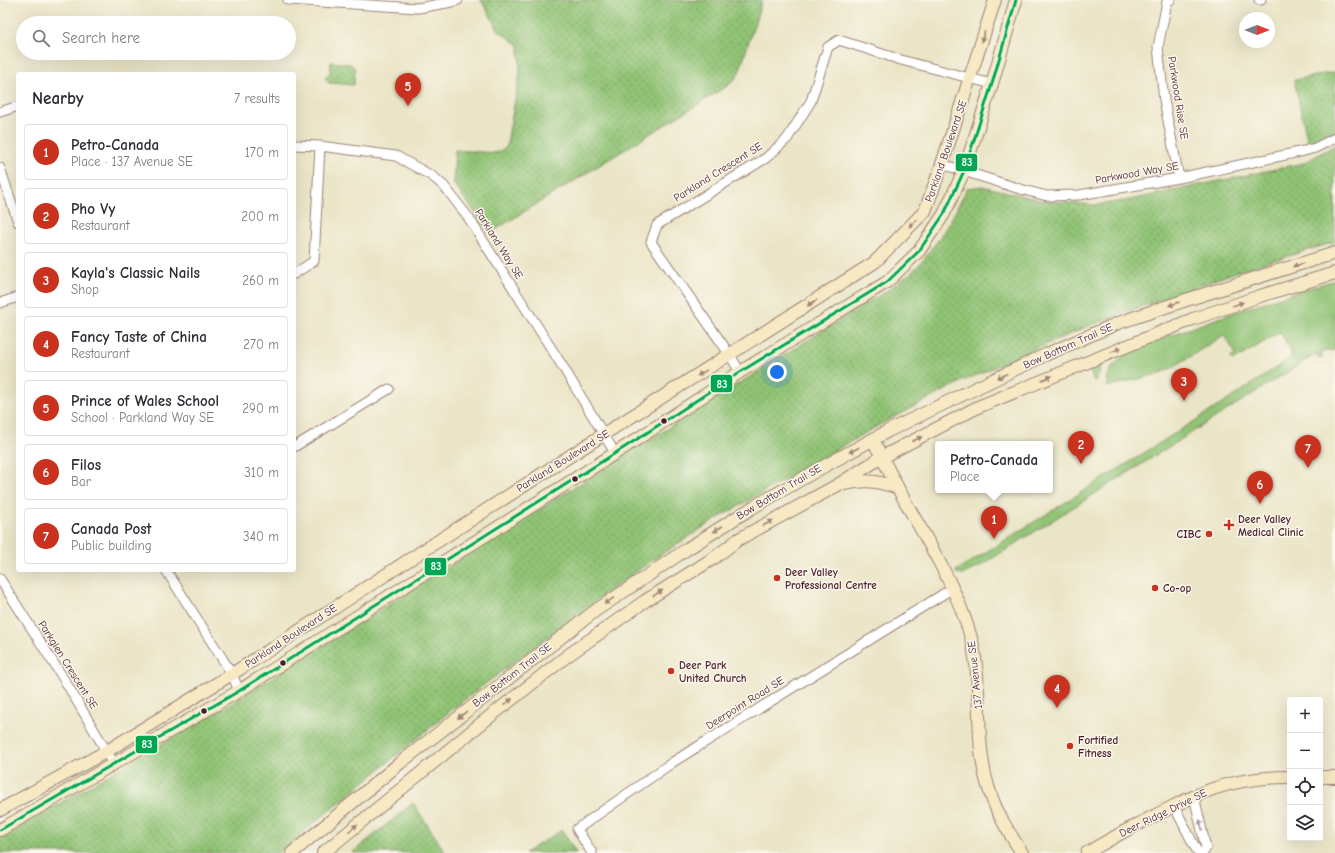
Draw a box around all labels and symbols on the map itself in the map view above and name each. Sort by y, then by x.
north arrow [1239,12,1275,48]
one-way arrow [980,32,986,44]
street label: Parkwood Rise SE [1165,55,1191,141]
pin: 5 [395,73,421,106]
street label: Parkland Boulevard SE [922,98,970,204]
street label: Parkland Crescent SE [671,139,765,205]
line badge: 83 [955,153,978,172]
text: 83 [961,156,973,169]
street label: Parkwood Way SE [1094,159,1180,187]
street label: Parkland Way SE [472,206,526,282]
one-way arrow [908,218,918,228]
one-way arrow [1292,262,1304,268]
one-way arrow [806,299,817,307]
one-way arrow [1232,300,1244,306]
one-way arrow [1168,301,1180,307]
street label: Bow Bottom Trail SE [1021,320,1115,372]
one-way arrow [1111,346,1123,352]
your location [767,362,787,382]
pin: 3 [1171,368,1197,401]
one-way arrow [697,369,707,377]
one-way arrow [997,373,1008,379]
line badge: 83 [710,374,733,393]
one-way arrow [1042,375,1053,381]
text: 83 [716,378,728,391]
unlabelled marker [659,416,669,426]
street label: Parkland Boulevard SE [514,427,612,495]
pin: 2 [1068,431,1094,464]
pin: 7 [1295,435,1321,468]
one-way arrow [911,436,922,442]
one-way arrow [848,447,860,453]
street label: Bow Bottom Trail SE [734,461,824,522]
pin: 6 [1247,471,1273,504]
unlabelled marker [570,474,580,484]
pin: 1 [981,506,1007,539]
place label: Deer Valley Medical Clinic [1238,513,1304,539]
one-way arrow [762,519,774,526]
marker: Deer Valley Medical Clinic [1223,519,1235,531]
one-way arrow [712,526,724,533]
place label: CIBC [1177,528,1201,541]
marker: CIBC [1204,529,1214,539]
line badge: 83 [424,557,447,576]
text: 83 [430,560,442,573]
place label: Deer Valley Professional Centre [785,566,877,592]
marker: Deer Valley Professional Centre [772,573,782,583]
place label: Co-op [1163,582,1191,595]
marker: Co-op [1150,583,1160,593]
one-way arrow [652,589,664,596]
one-way arrow [604,597,615,605]
street label: Parkland Boulevard SE [242,601,340,671]
street label: Parkglen Crescent SE [36,618,101,712]
street label: Bow Bottom Trail SE [470,640,554,710]
street label: 137 Avenue SE [965,640,985,710]
unlabelled marker [278,658,288,668]
place label: Deer Park United Church [679,659,747,685]
marker: Deer Park United Church [666,666,676,676]
street label: Deerpoint Road SE [704,674,787,732]
pin: 4 [1044,675,1070,708]
one-way arrow [503,698,514,706]
unlabelled marker [199,706,209,716]
one-way arrow [457,710,468,719]
place label: Fortified Fitness [1078,734,1118,760]
line badge: 83 [135,735,158,754]
text: 83 [141,738,153,751]
marker: Fortified Fitness [1065,741,1075,751]
street label: Deer Ridge Drive SE [1117,786,1209,840]
one-way arrow [1198,819,1204,831]
one-way arrow [347,823,358,832]

